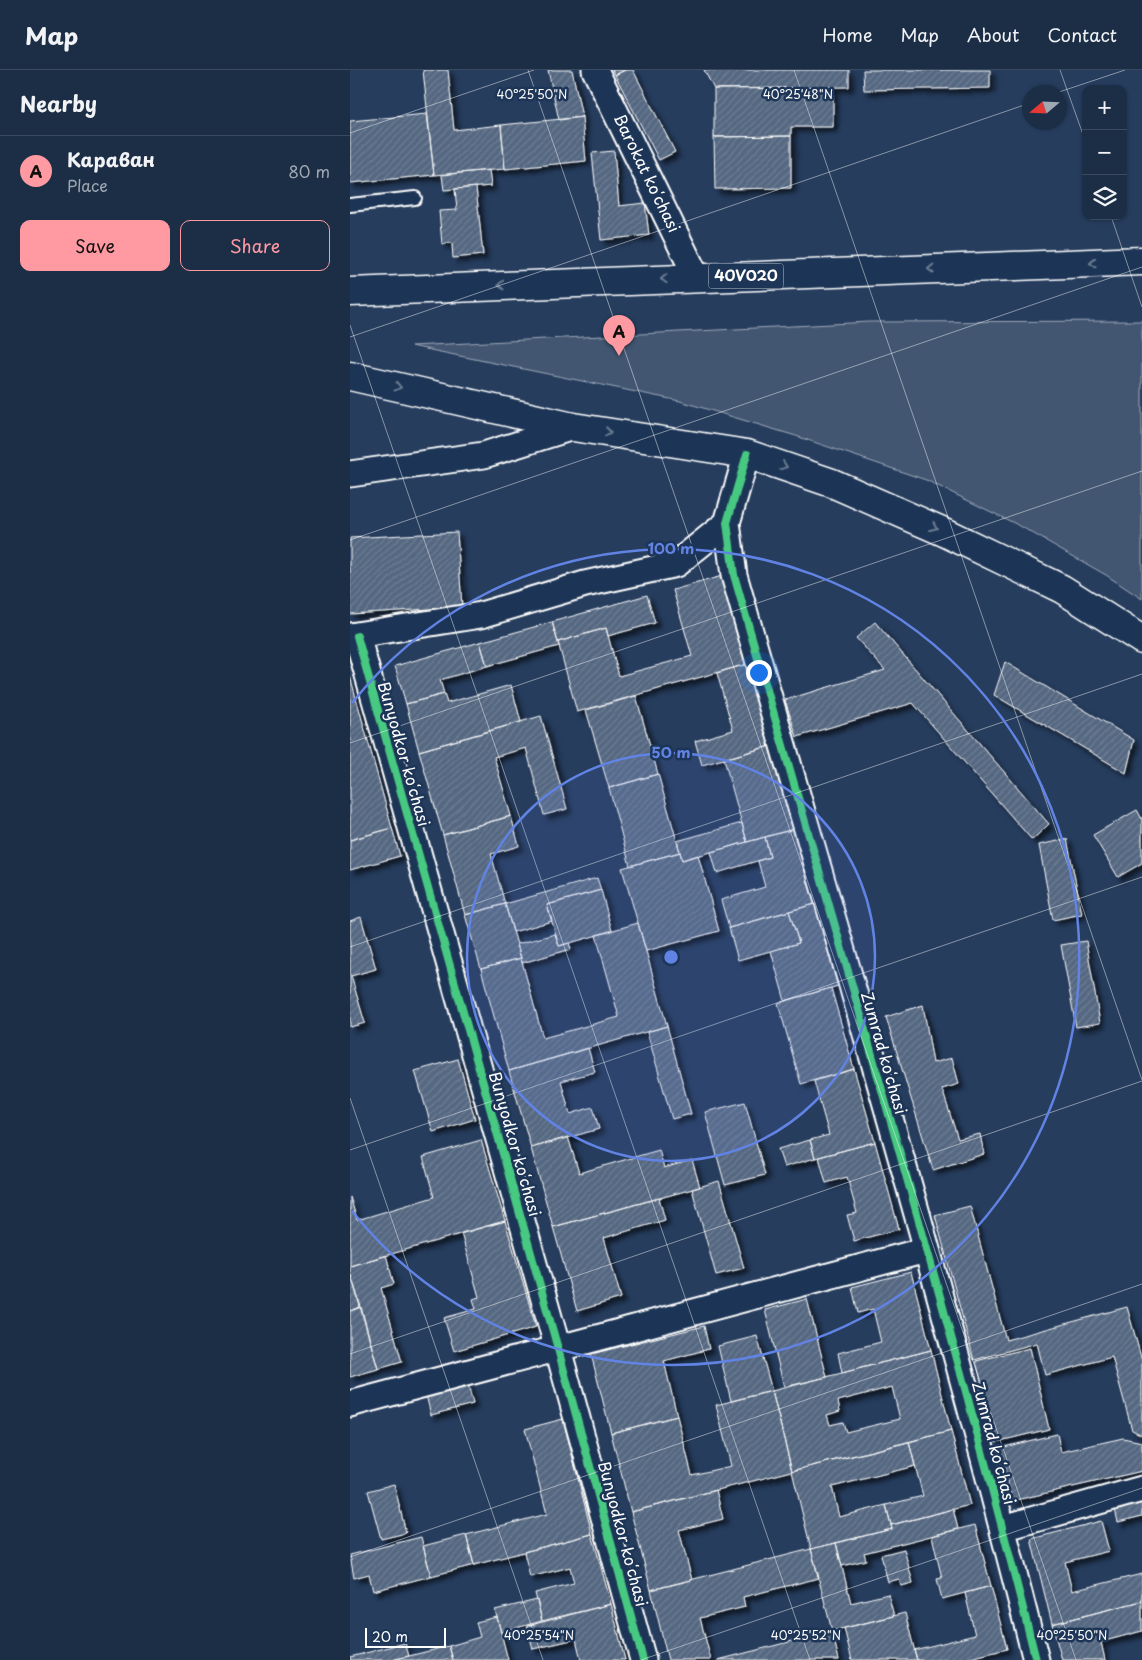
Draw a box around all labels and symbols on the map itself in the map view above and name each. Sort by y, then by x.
text: 40°25'50"N [496,85,568,103]
text: 40°25'48"N [763,85,833,103]
north arrow [1022,85,1067,130]
street label: Barokat koʻchasi [609,109,687,236]
one-way arrow [1089,258,1097,268]
road number: 40V020 [708,264,784,288]
one-way arrow [927,264,934,274]
one-way arrow [659,274,667,284]
one-way arrow [497,279,505,290]
pin: A [603,315,635,356]
one-way arrow [393,381,402,392]
one-way arrow [604,426,612,437]
one-way arrow [779,460,788,470]
one-way arrow [929,521,938,532]
text: 100 m [648,536,694,559]
your location [746,660,772,686]
street label: Bunyodkor koʻchasi [373,678,437,829]
text: 50 m [652,740,690,763]
centre of rings [662,948,680,966]
street label: Zumrad koʻchasi [856,989,914,1117]
street label: Bunyodkor koʻchasi [484,1068,548,1219]
street label: Zumrad koʻchasi [967,1378,1023,1507]
street label: Bunyodkor koʻchasi [593,1458,655,1609]
scale bar [365,1625,446,1648]
text: 40°25'54"N [504,1626,574,1644]
text: 40°25'52"N [771,1626,841,1644]
text: 40°25'50"N [1036,1626,1108,1644]

